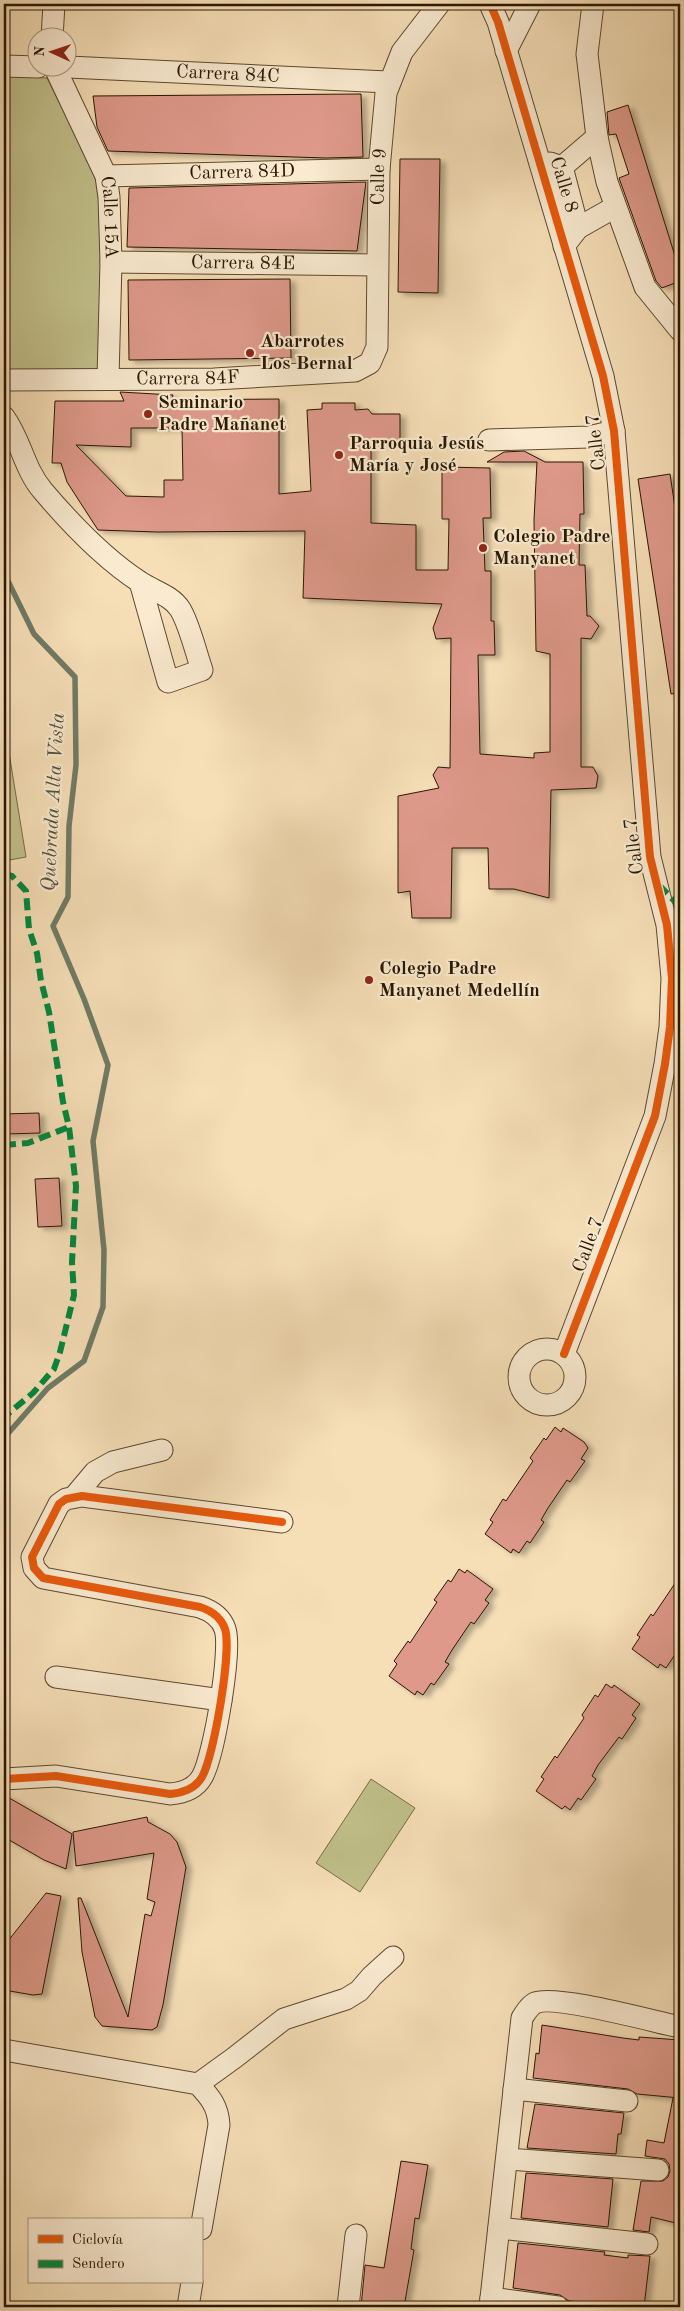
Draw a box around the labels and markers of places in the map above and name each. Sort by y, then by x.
place label: Abarrotes Los Bernal [260,333,353,374]
marker: Abarrotes Los Bernal [244,347,256,359]
place label: Seminario Padre Mañanet [158,394,286,435]
marker: Seminario Padre Mañanet [142,408,154,420]
place label: Parroquia Jesús María y José [349,435,484,476]
marker: Parroquia Jesús María y José [333,449,345,461]
place label: Colegio Padre Manyanet [493,528,611,569]
marker: Colegio Padre Manyanet [477,542,489,554]
place label: Colegio Padre Manyanet Medellín [379,960,540,1001]
marker: Colegio Padre Manyanet Medellín [363,974,375,986]

